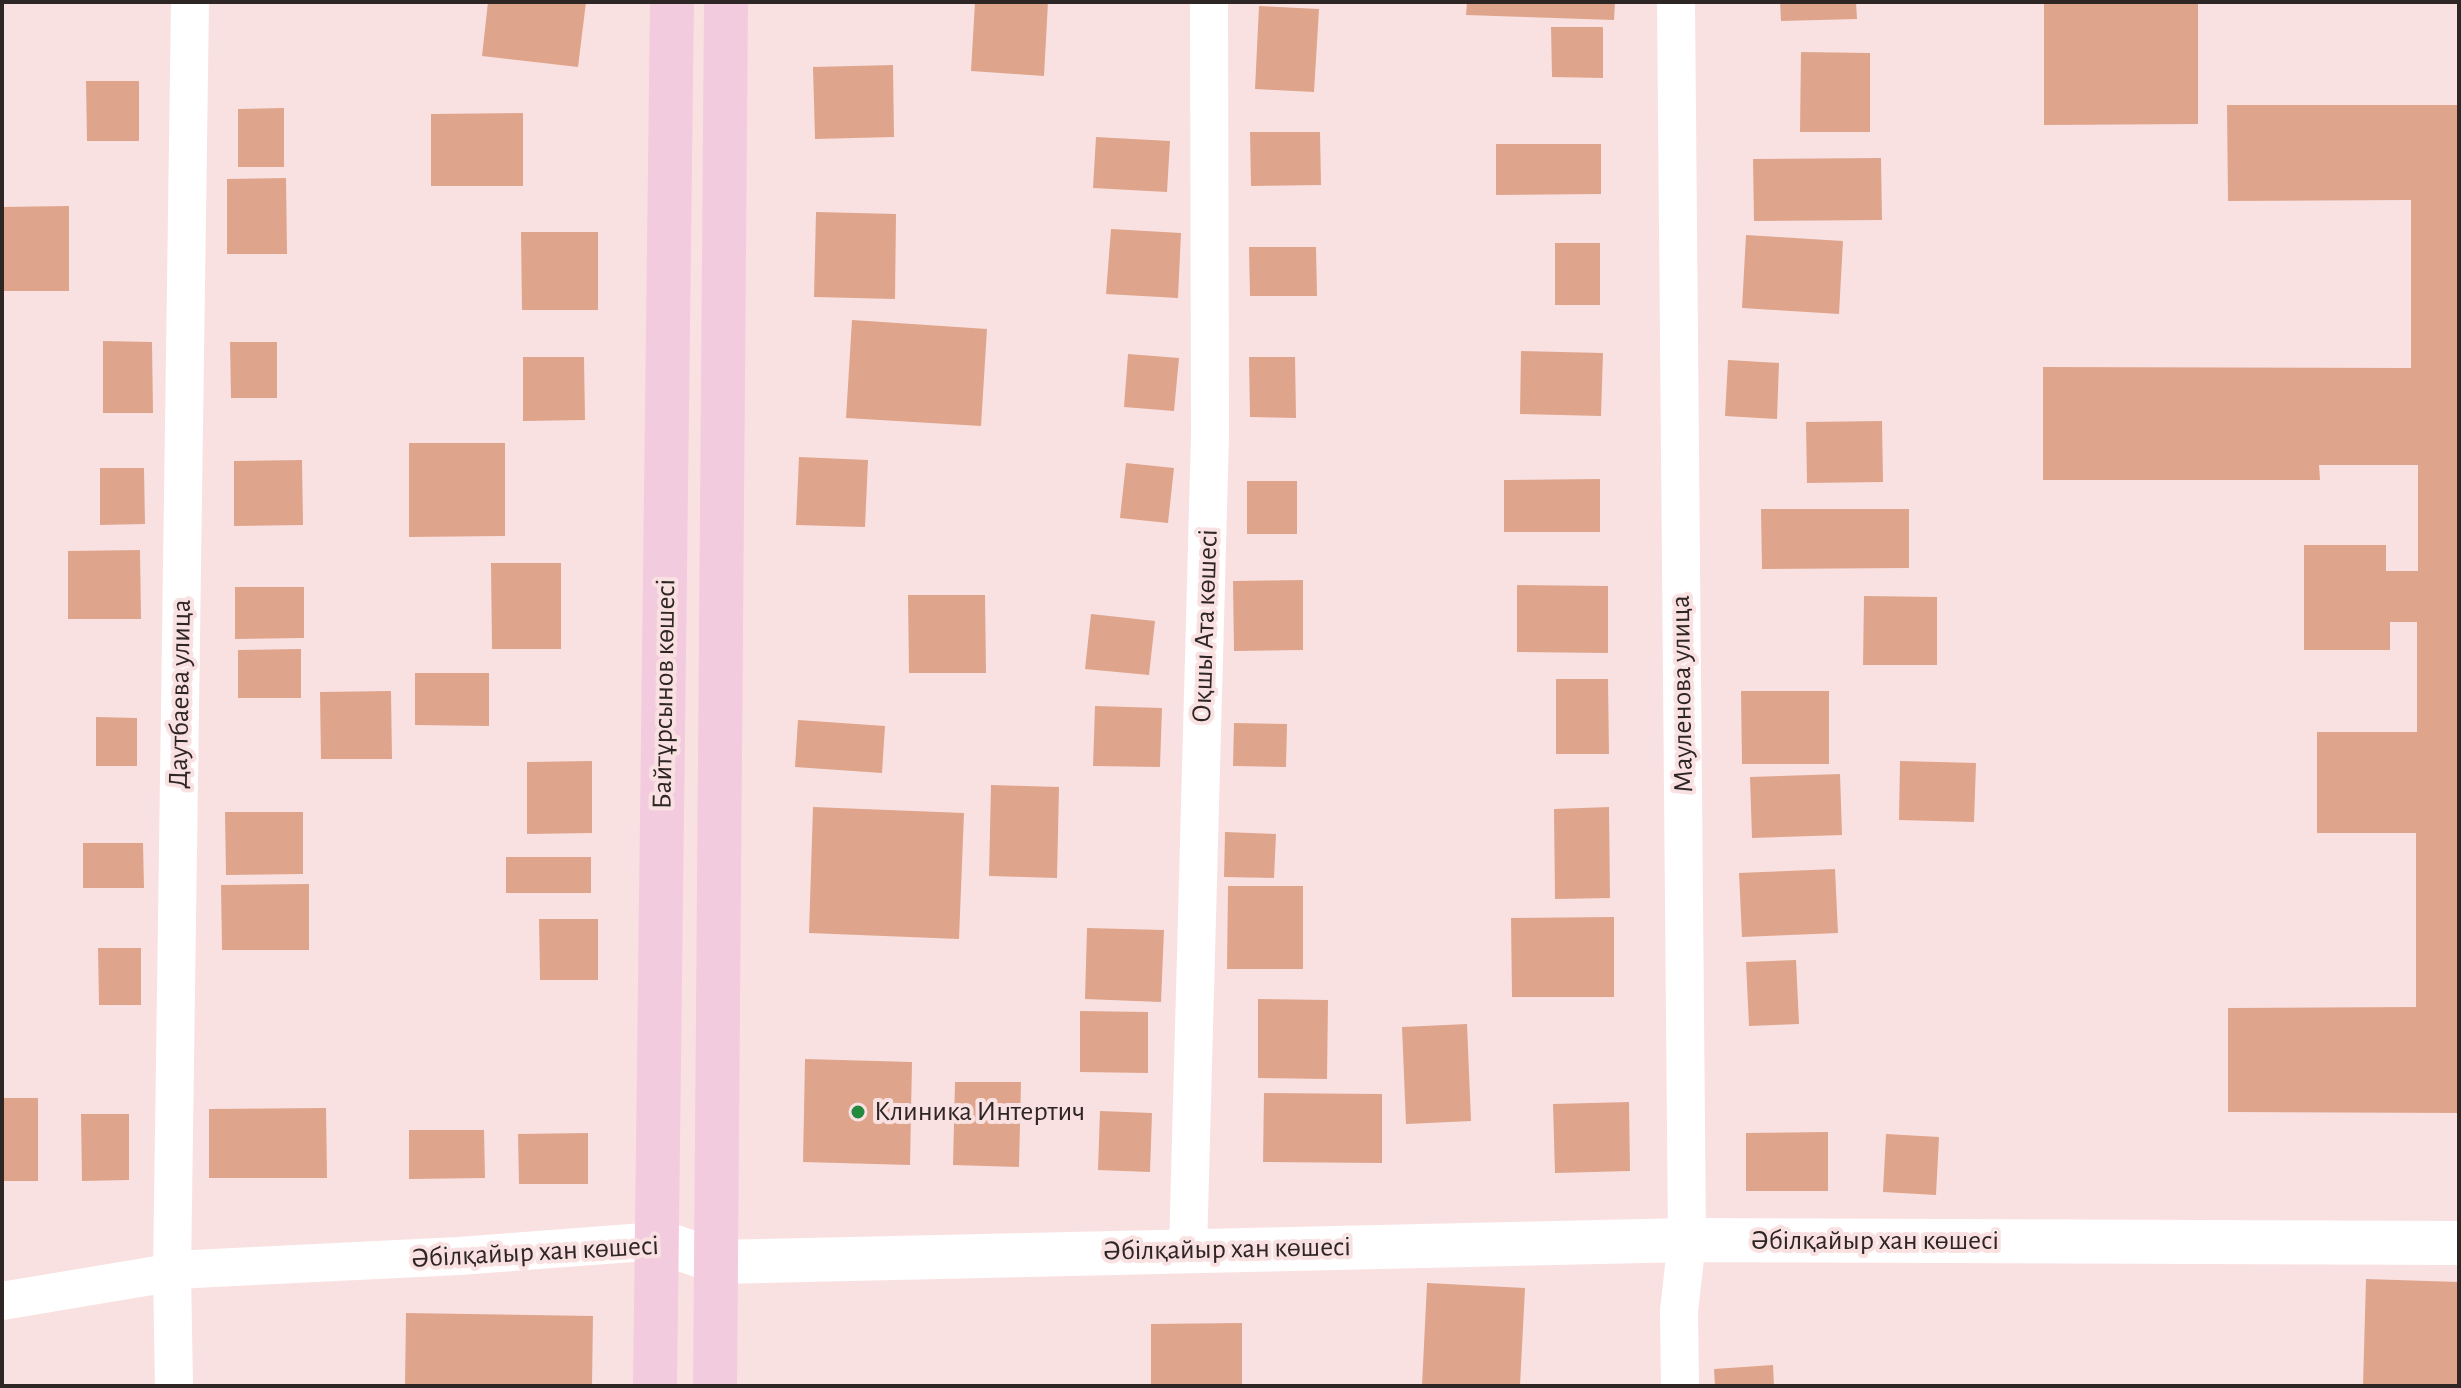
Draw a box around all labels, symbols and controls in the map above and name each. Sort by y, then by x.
street label: Оқшы Ата көшесі [1185,529,1225,723]
street label: Байтұрсынов көшесі [645,578,683,810]
street label: Мауленова улица [1663,595,1701,793]
street label: Даутбаева улица [162,599,198,789]
place label: Клиника Интертич [874,1095,1085,1129]
marker: Клиника Интертич [849,1103,867,1121]
street label: Әбілқайыр хан көшесі [1751,1224,1999,1258]
street label: Әбілқайыр хан көшесі [410,1229,660,1275]
street label: Әбілқайыр хан көшесі [1103,1230,1351,1268]

